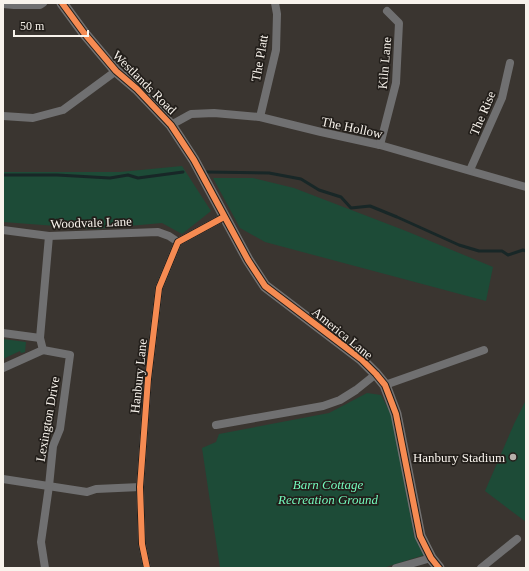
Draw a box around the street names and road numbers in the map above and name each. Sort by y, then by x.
street label: The Platt [248,33,271,83]
street label: Kiln Lane [375,36,394,90]
street label: Westlands Road [110,47,180,118]
street label: The Rise [466,89,499,138]
street label: The Hollow [320,114,385,141]
street label: Woodvale Lane [50,214,132,231]
street label: America Lane [309,304,376,363]
street label: Hanbury Lane [127,338,150,414]
street label: Lexington Drive [33,375,62,463]

